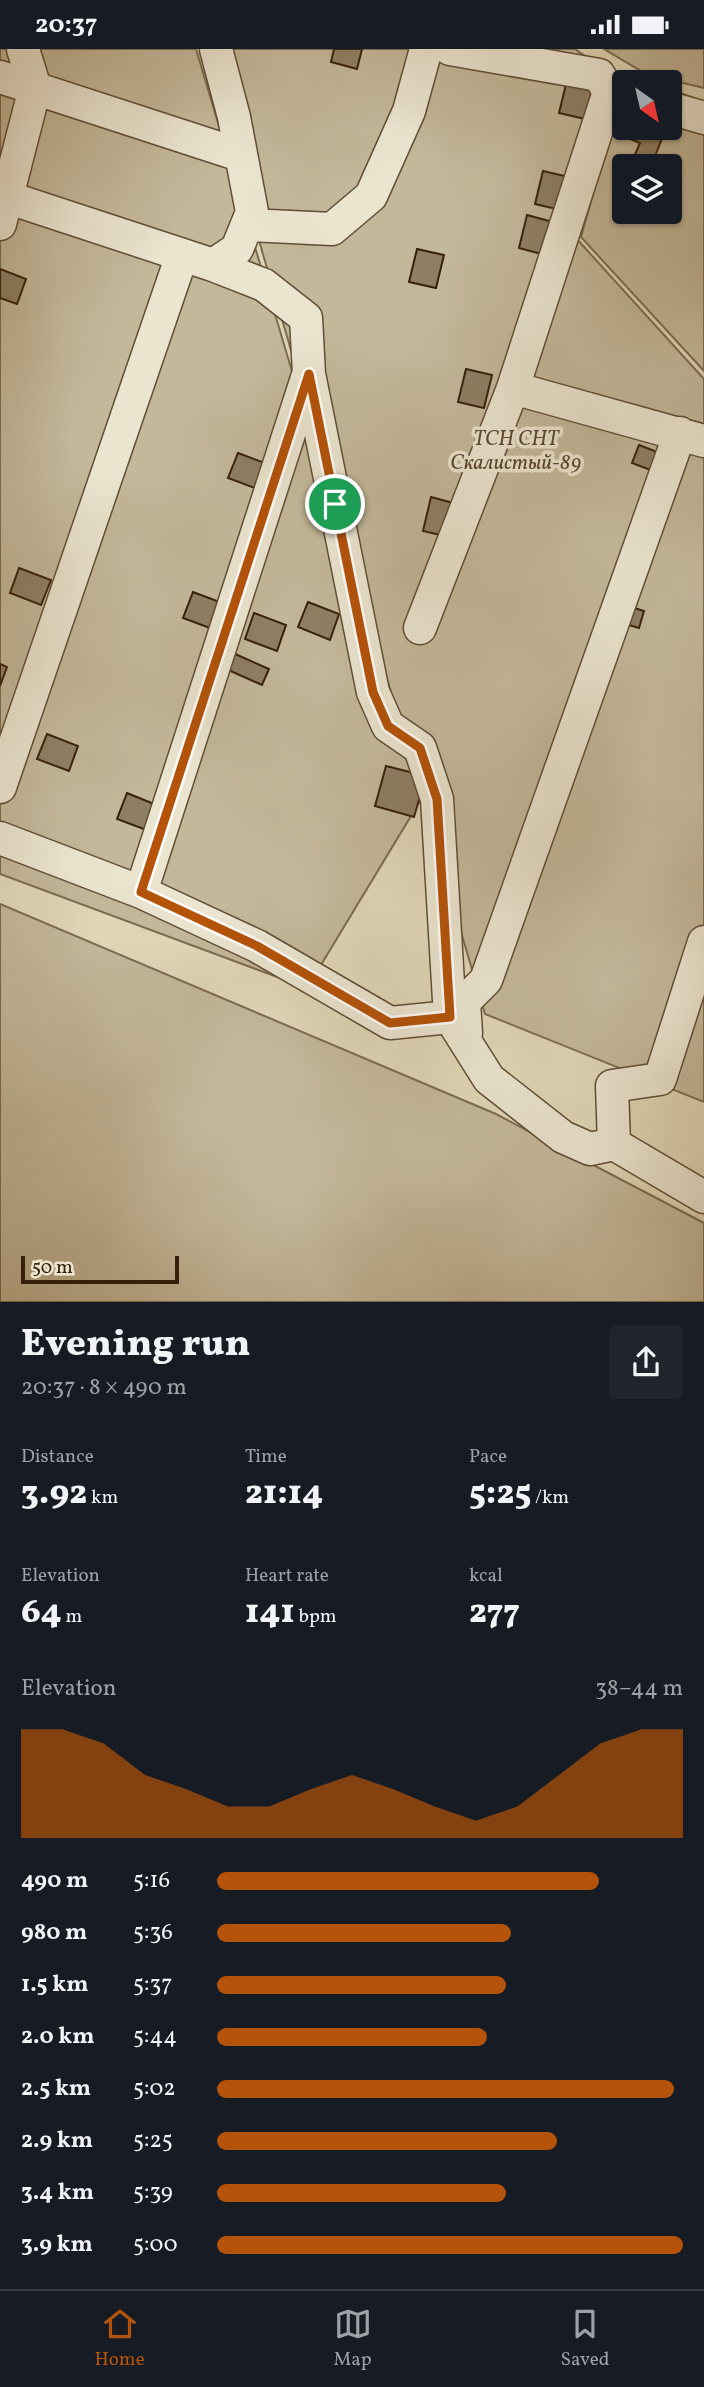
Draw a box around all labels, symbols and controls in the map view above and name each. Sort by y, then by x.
text: 20:37 [35,7,97,43]
north arrow [612,70,682,140]
map controls [612,70,682,224]
button: layers [612,154,682,224]
park label: ТСН СНТ Скалистый-89 [450,425,582,478]
pin [305,474,365,534]
icon: arrive [316,485,354,523]
scale bar [21,1253,178,1285]
text: 50 m [32,1255,73,1281]
text: Evening run [21,1319,251,1372]
button: share [609,1325,683,1399]
text: 20:37 · 8 × 490 m [21,1372,187,1404]
text: Distance [21,1444,94,1470]
text: Time [245,1444,287,1470]
text: Pace [469,1444,507,1470]
text: 3.92 [21,1470,87,1518]
text: 21:14 [245,1470,323,1518]
text: 5:25 [469,1470,531,1518]
text: km [87,1485,118,1511]
text: /km [531,1485,569,1511]
text: Elevation [21,1563,100,1589]
text: Heart rate [245,1563,329,1589]
text: kcal [469,1563,503,1589]
text: 64 [21,1589,62,1637]
text: 141 [245,1589,295,1637]
text: 277 [469,1589,520,1637]
text: m [62,1604,82,1630]
text: bpm [295,1604,337,1630]
text: Elevation [21,1673,117,1705]
text: 38–44 m [595,1673,683,1705]
text: 490 m [21,1865,88,1897]
text: 5:16 [133,1865,170,1897]
text: 980 m [21,1917,87,1949]
text: 5:36 [133,1917,173,1949]
text: 1.5 km [21,1969,88,2001]
text: 5:37 [133,1969,172,2001]
text: 2.0 km [21,2021,94,2053]
text: 5:44 [133,2021,177,2053]
text: 2.5 km [21,2073,91,2105]
text: 5:02 [133,2073,176,2105]
text: 2.9 km [21,2125,93,2157]
text: 5:25 [133,2125,173,2157]
text: 3.4 km [21,2177,94,2209]
text: 5:39 [133,2177,173,2209]
text: 3.9 km [21,2229,93,2261]
text: 5:00 [133,2229,178,2261]
tab: Home [94,2305,145,2373]
tab: Map [334,2305,372,2373]
tab: Saved [561,2305,610,2373]

